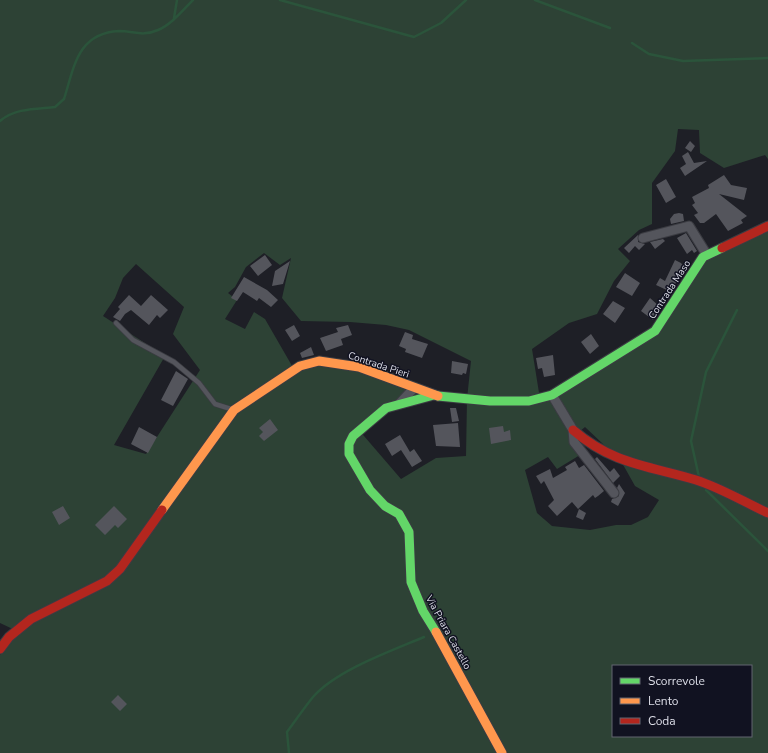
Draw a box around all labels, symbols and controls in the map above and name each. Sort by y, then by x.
street label: Contrada Maso [645,257,694,322]
street label: Contrada Pieri [346,348,411,381]
street label: Via Priara Castello [421,592,475,672]
legend [612,665,752,737]
text: Scorrevole [648,673,705,689]
text: Lento [648,693,679,709]
text: Coda [648,713,676,729]

